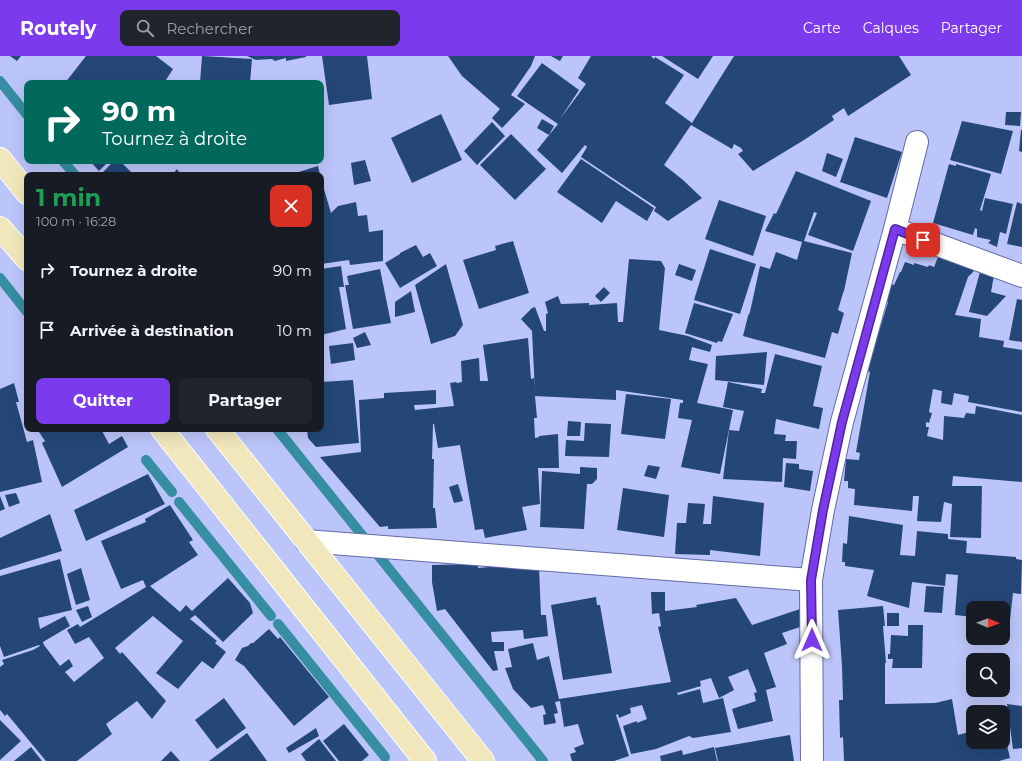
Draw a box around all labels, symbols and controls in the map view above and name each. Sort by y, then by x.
search box [120,10,400,46]
text: Routely [20,17,96,40]
icon: search [134,17,156,39]
text: Rechercher [166,19,253,38]
text: Carte [803,19,841,37]
text: Calques [863,19,919,37]
text: Partager [941,19,1002,37]
text: 90 m [102,94,176,128]
icon: right [36,96,88,148]
text: Tournez à droite [102,128,247,150]
text: 1 min [36,183,101,212]
button: close [270,185,312,227]
text: 100 m · 16:28 [36,213,116,229]
pin [906,223,940,257]
icon: arrive [912,229,934,251]
icon: right [36,259,58,281]
text: Tournez à droite [70,261,198,280]
text: 90 m [273,261,312,280]
icon: arrive [36,319,58,341]
text: Arrivée à destination [70,321,234,340]
text: 10 m [277,321,312,340]
button: Quitter [36,378,170,424]
button: Partager [178,378,312,424]
north arrow [966,601,1010,645]
map controls [966,601,1010,749]
position arrow [791,619,833,661]
button: search [966,653,1010,697]
button: layers [966,705,1010,749]

